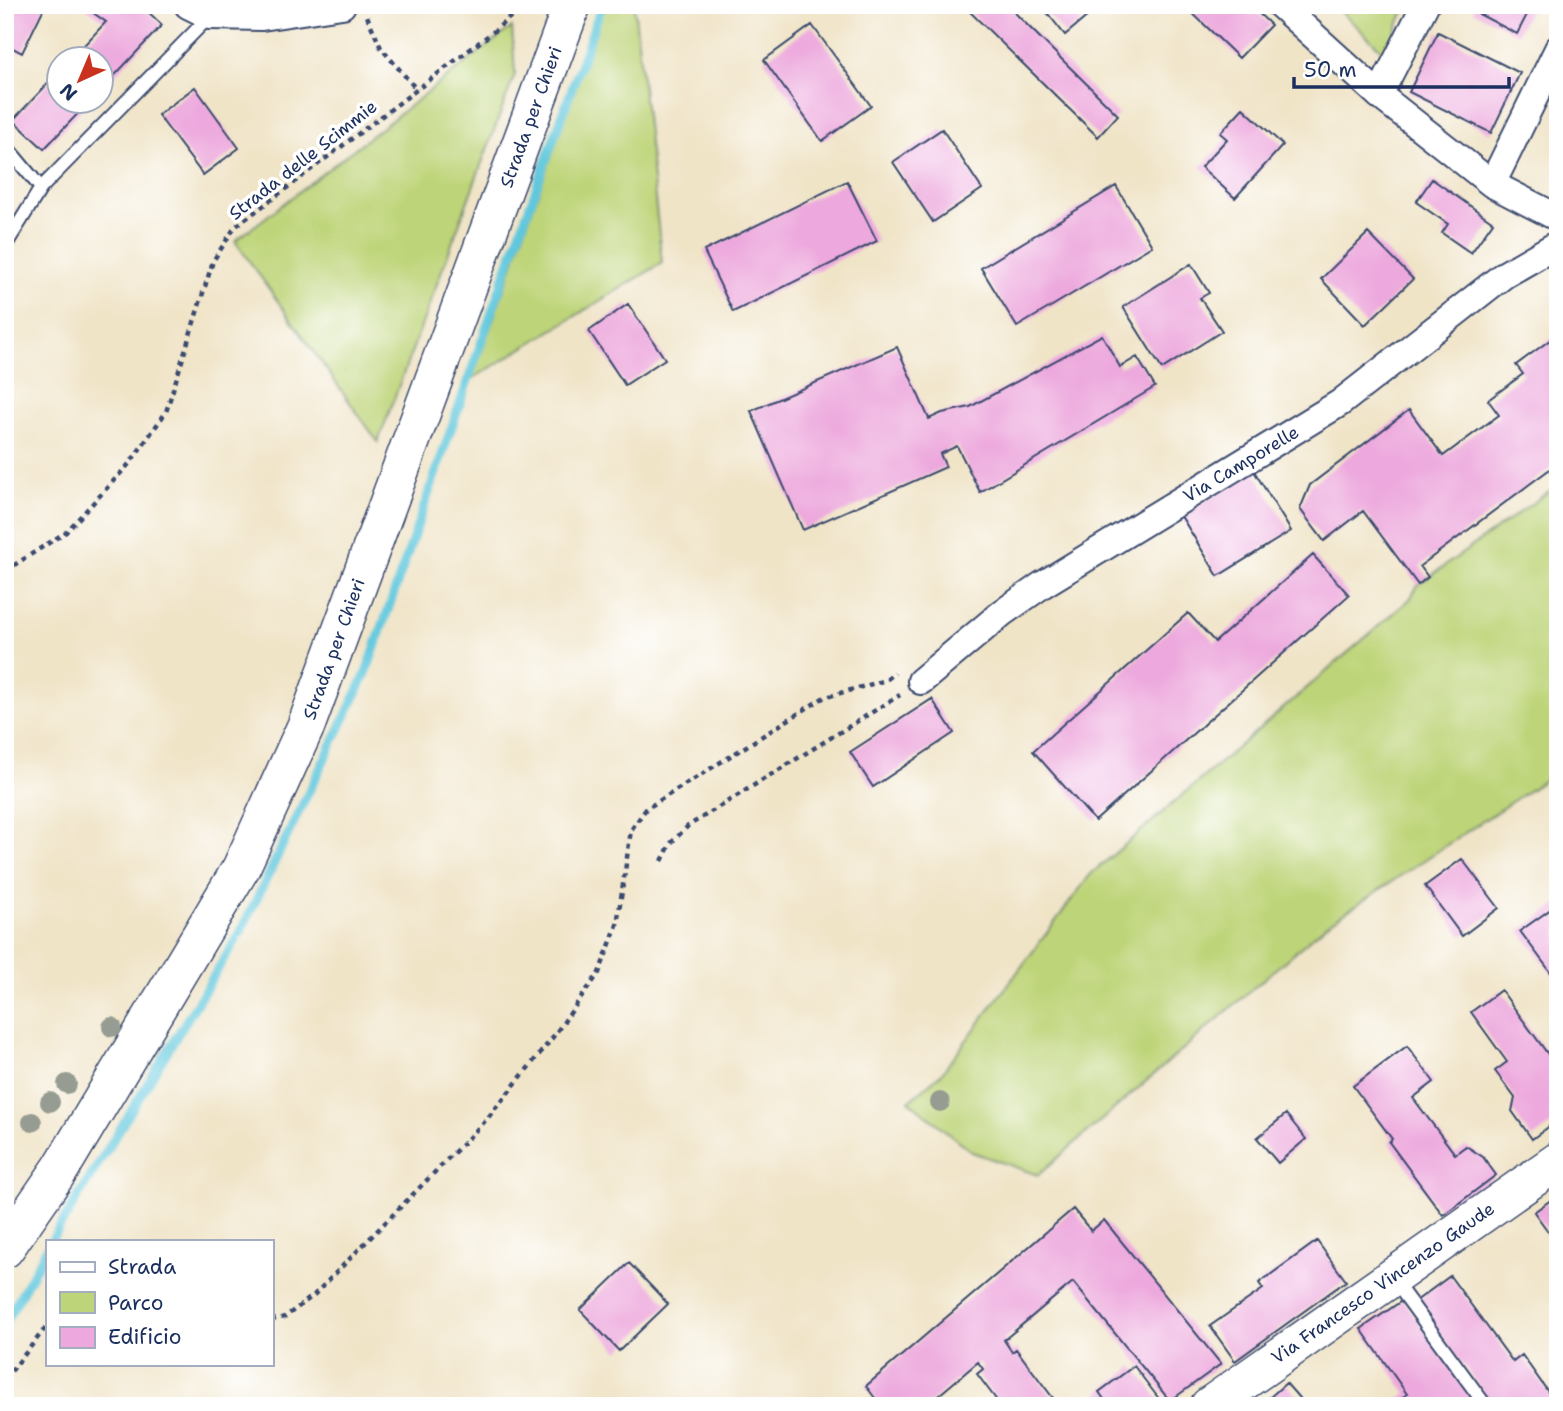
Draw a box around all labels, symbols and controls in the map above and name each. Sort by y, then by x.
street label: Strada per Chieri [494,43,568,191]
north arrow [46,46,116,116]
scale bar [1294,46,1509,90]
text: 50 m [1304,56,1357,84]
text: N [54,78,83,106]
street label: Strada delle Scimmie [224,95,382,225]
street label: Via Camporelle [1179,420,1303,508]
street label: Strada per Chieri [297,575,371,723]
street label: Via Francesco Vincenzo Gaude [1267,1197,1499,1369]
legend [46,1240,273,1366]
text: Strada [108,1253,176,1281]
text: Parco [108,1289,163,1317]
text: Edificio [108,1323,181,1351]

